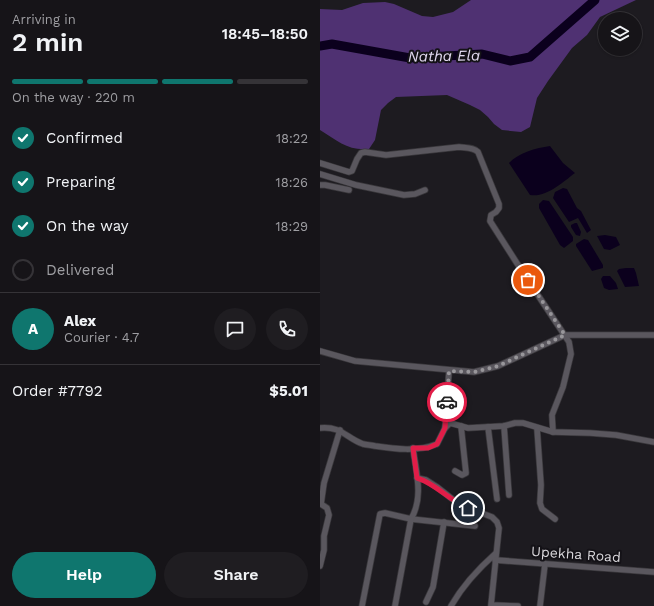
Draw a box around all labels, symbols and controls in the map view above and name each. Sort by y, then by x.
text: Arriving in [12,12,76,27]
map controls [598,12,642,56]
button: layers [598,12,642,56]
text: 18:45–18:50 [222,25,308,43]
text: 2 min [12,27,83,57]
water label: Natha Ela [408,46,480,66]
text: On the way · 220 m [12,90,135,105]
icon: check [12,127,34,149]
text: Confirmed [46,129,123,147]
text: 18:22 [276,131,308,146]
icon: check [12,171,34,193]
text: Preparing [46,173,115,191]
text: 18:26 [276,175,308,190]
icon: check [12,215,34,237]
text: On the way [46,217,128,235]
text: 18:29 [275,219,308,234]
text: Delivered [46,261,114,279]
pin [511,263,545,297]
icon: bag [517,269,539,291]
button: chat [214,308,256,350]
button: phone [266,308,308,350]
text: Alex [64,312,96,330]
text: A [28,320,38,338]
text: Courier · 4.7 [64,330,139,345]
text: Order #7792 [12,382,102,400]
text: $5.01 [269,382,308,400]
courier [427,382,467,422]
icon: car [436,391,458,413]
pin [451,491,485,525]
icon: home [457,497,479,519]
street label: Upekha Road [531,543,621,565]
button: Help [12,552,156,598]
button: Share [164,552,308,598]

